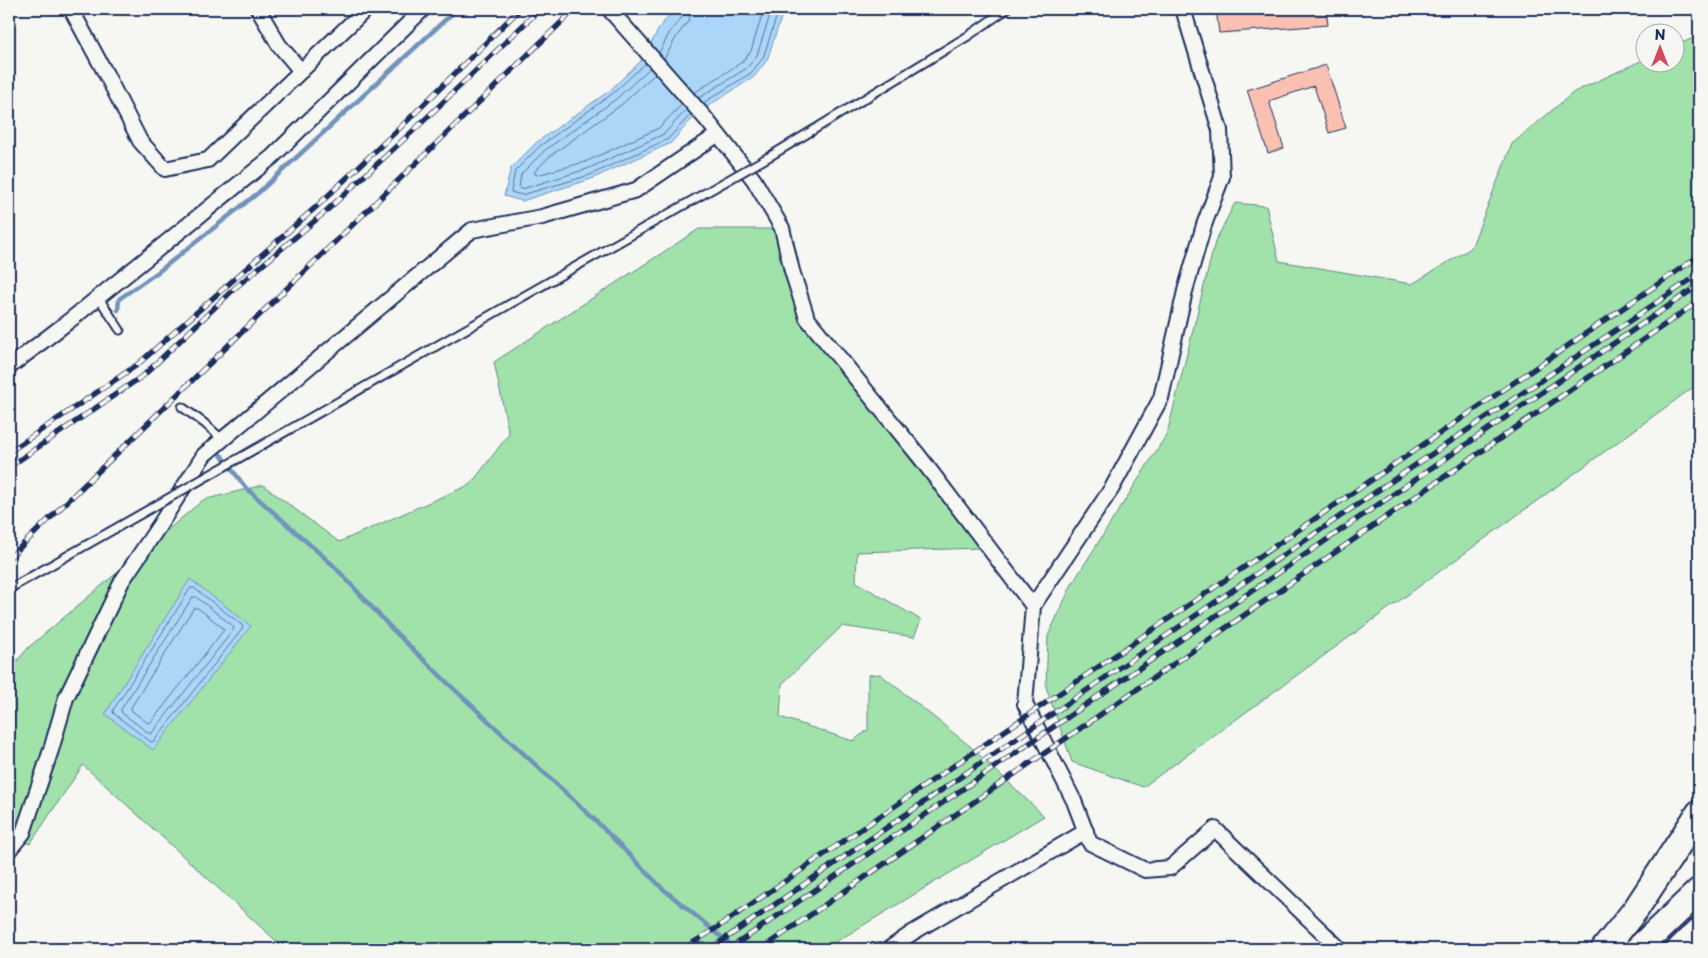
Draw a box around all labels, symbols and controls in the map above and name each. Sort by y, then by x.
north arrow [1636,22,1686,72]
text: N [1654,24,1666,45]

